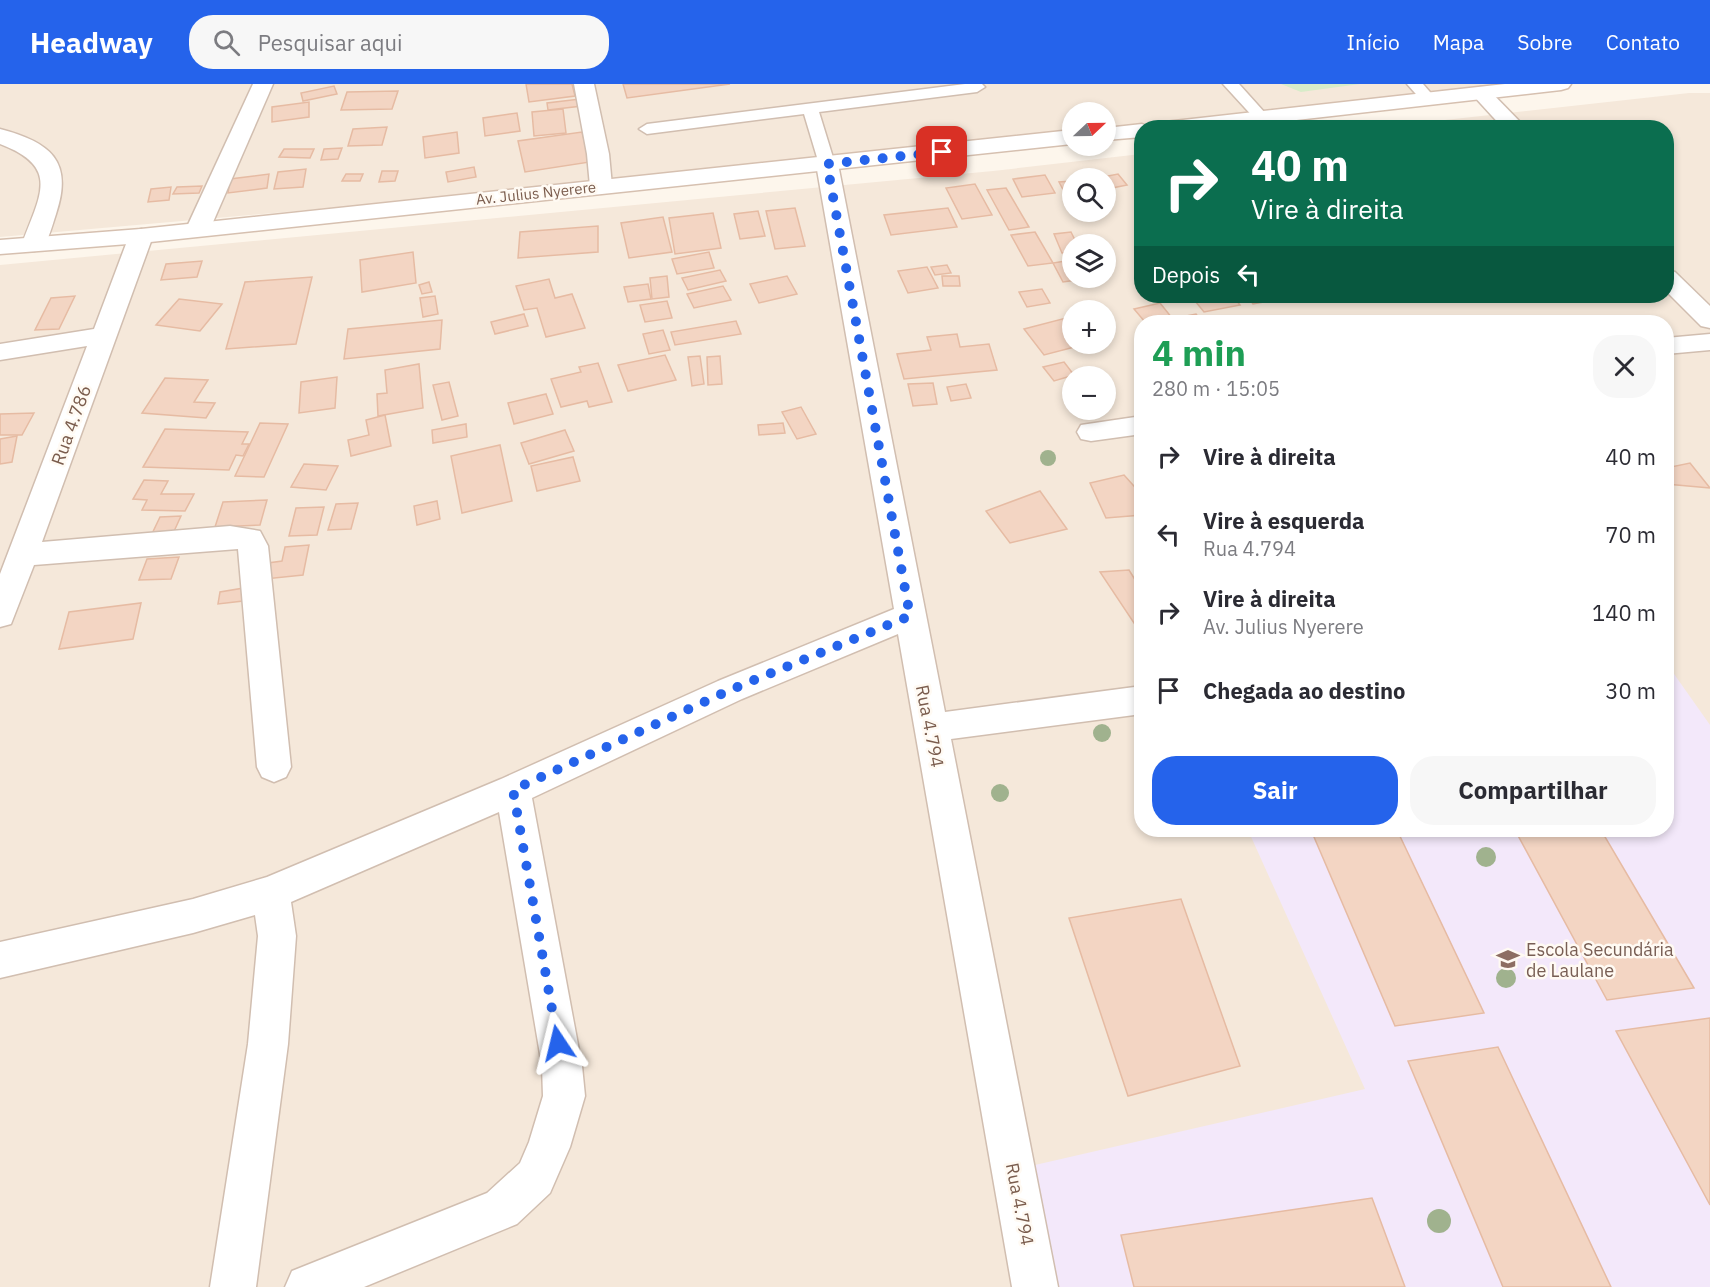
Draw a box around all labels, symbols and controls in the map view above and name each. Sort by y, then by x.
search box [189,15,609,69]
text: Headway [30,24,153,61]
icon: search [210,26,243,59]
text: Pesquisar aqui [258,28,402,57]
text: Início [1347,28,1400,56]
text: Mapa [1433,28,1484,56]
text: Sobre [1517,28,1573,56]
text: Contato [1606,28,1680,56]
north arrow [1062,102,1116,156]
map controls [1062,102,1116,420]
pin [916,126,967,177]
icon: arrive [925,135,958,168]
text: 40 m [1251,138,1349,193]
icon: right [1152,144,1230,222]
button: search [1062,168,1116,222]
street label: Av. Julius Nyerere [475,177,597,209]
text: Vire à direita [1251,191,1404,226]
button: layers [1062,234,1116,288]
icon: left [1232,258,1265,291]
text: Depois [1152,260,1220,289]
button: + [1062,300,1116,354]
text: 4 min [1152,329,1246,376]
button: close [1593,335,1656,398]
button: − [1062,366,1116,420]
text: 280 m · 15:05 [1152,375,1280,402]
street label: Rua 4.786 [46,382,96,468]
icon: right [1152,440,1185,473]
text: Vire à direita [1203,442,1336,471]
text: 40 m [1605,442,1656,471]
text: Vire à esquerda [1203,506,1365,535]
icon: left [1152,518,1185,551]
text: 70 m [1605,520,1656,549]
text: Rua 4.794 [1203,535,1296,562]
text: Vire à direita [1203,584,1336,613]
icon: right [1152,596,1185,629]
text: 140 m [1592,598,1656,627]
text: Av. Julius Nyerere [1203,613,1364,640]
icon: arrive [1152,674,1185,707]
text: Chegada ao destino [1203,676,1406,705]
text: 30 m [1605,676,1656,705]
street label: Rua 4.794 [911,683,949,769]
button: Sair [1152,756,1398,825]
button: Compartilhar [1410,756,1656,825]
place label: Escola Secundária de Laulane [1526,938,1674,982]
school or university icon: Escola Secundária de Laulane [1495,946,1521,972]
position arrow [526,1011,590,1075]
street label: Rua 4.794 [1001,1161,1039,1247]

